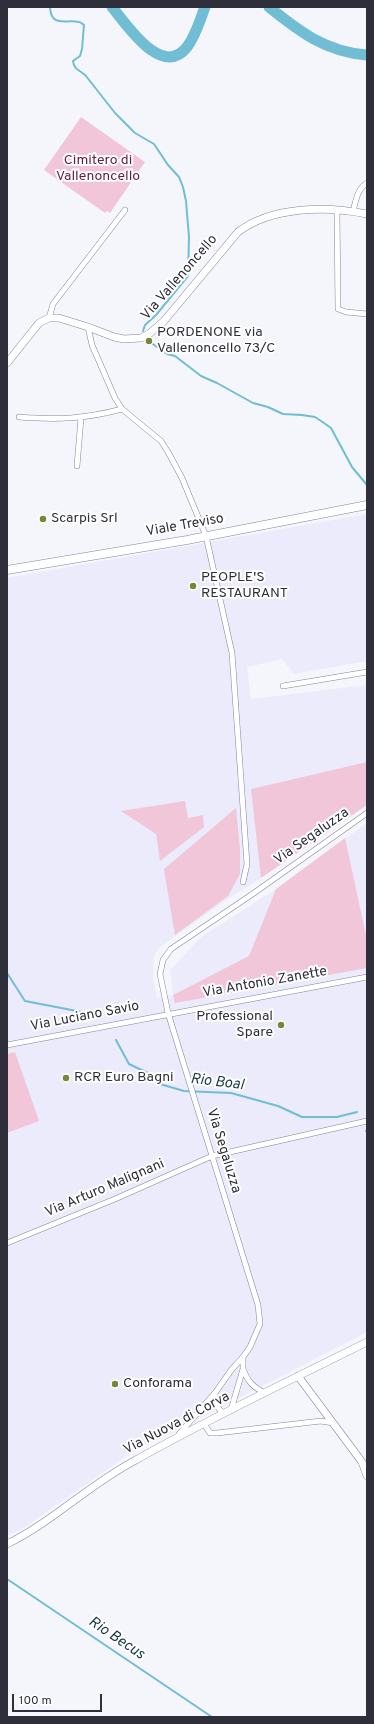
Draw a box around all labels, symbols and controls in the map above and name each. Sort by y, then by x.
park label: Cimitero di Vallenoncello [56,153,140,186]
street label: Via Vallenoncello [138,232,222,324]
place label: PORDENONE via Vallenoncello 73/C [157,325,275,358]
marker: PORDENONE via Vallenoncello 73/C [144,336,154,346]
place label: Scarpis Srl [51,511,118,527]
street label: Viale Treviso [145,511,225,541]
marker: Scarpis Srl [38,514,48,524]
place label: PEOPLE'S RESTAURANT [201,570,288,602]
marker: PEOPLE'S RESTAURANT [188,581,198,591]
street label: Via Segaluzza [271,805,353,869]
street label: Via Antonio Zanette [202,964,328,1002]
street label: Via Luciano Savio [29,998,141,1036]
place label: Professional Spare [196,1009,273,1042]
marker: Professional Spare [276,1020,286,1030]
place label: RCR Euro Bagni [74,1070,174,1086]
water label: Rio Boal [189,1071,245,1095]
marker: RCR Euro Bagni [61,1073,71,1083]
street label: Via Segaluzza [202,1107,244,1195]
street label: Via Arturo Malignani [43,1156,167,1222]
place label: Conforama [123,1376,192,1392]
marker: Conforama [110,1379,120,1389]
street label: Via Nuova di Corva [121,1389,233,1459]
water label: Rio Becus [84,1614,148,1664]
scale bar [14,1686,104,1712]
text: 100 m [19,1693,52,1709]

